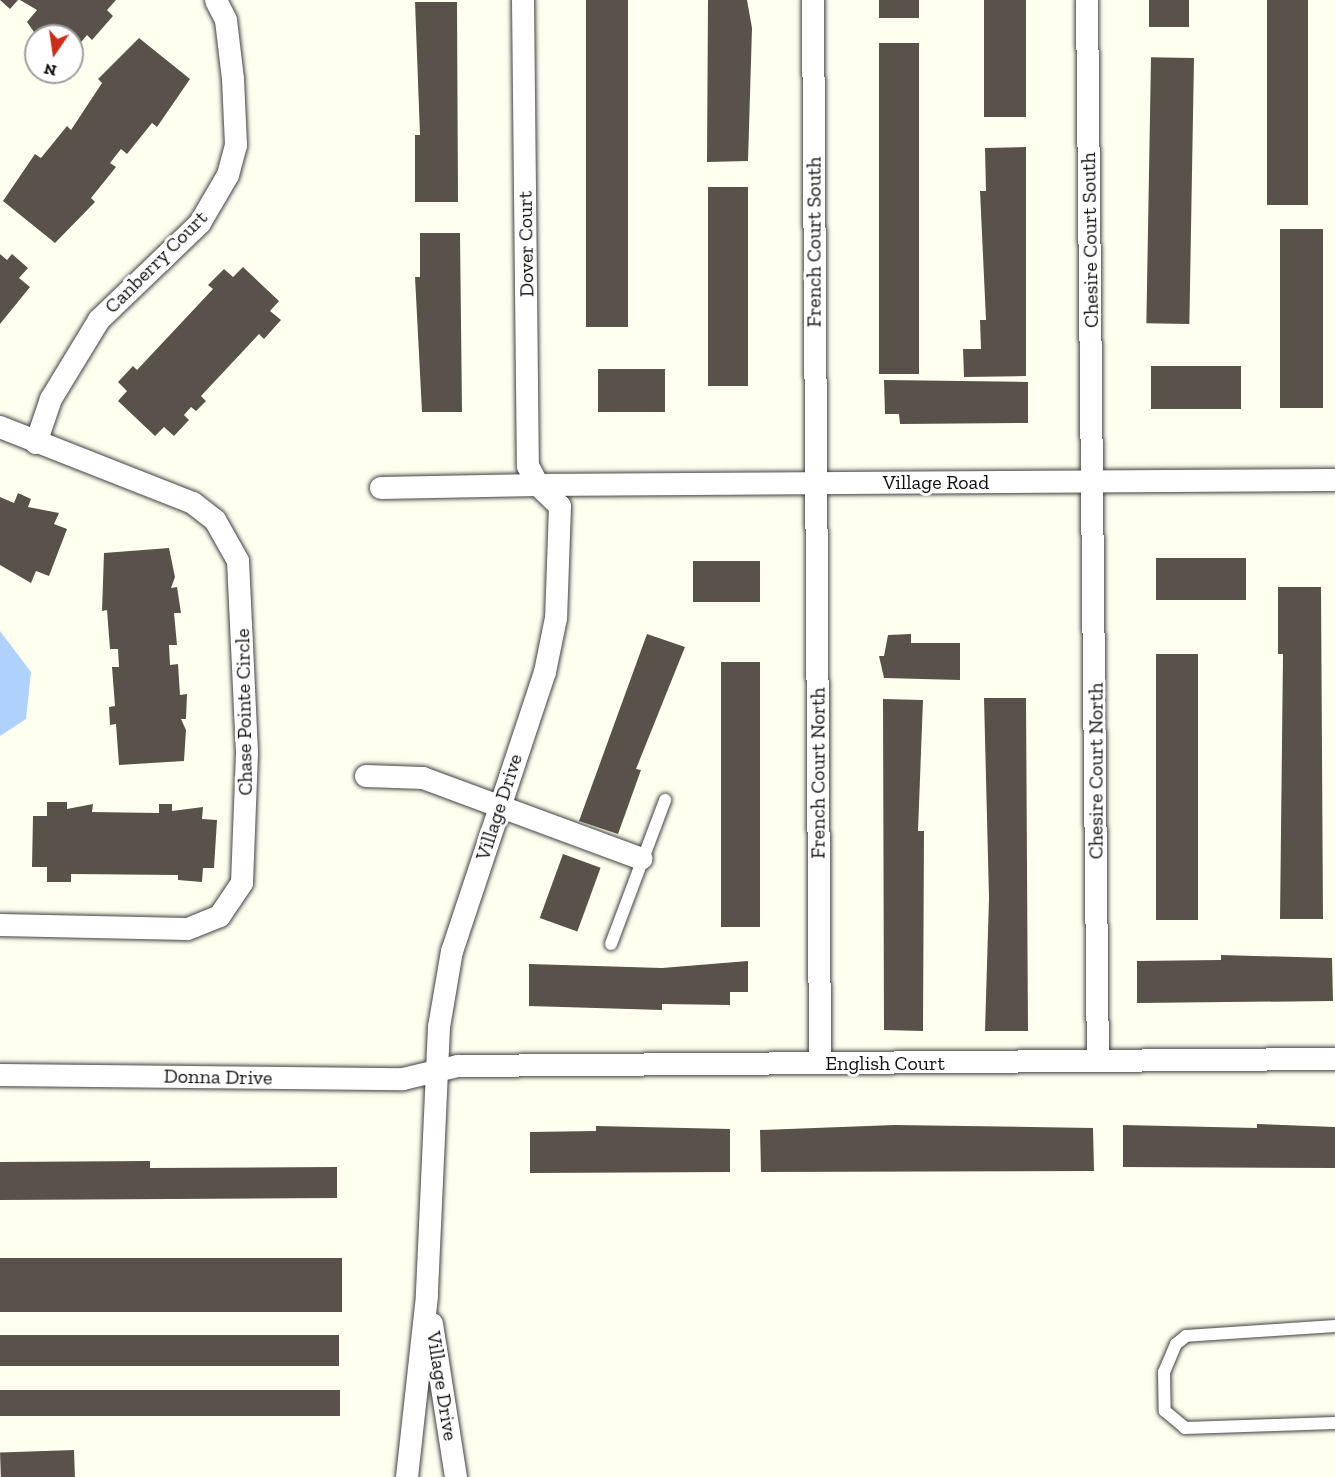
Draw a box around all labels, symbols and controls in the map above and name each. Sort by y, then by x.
north arrow [24,24,84,84]
text: N [42,59,58,81]
street label: Chesire Court South [1076,152,1104,328]
street label: French Court South [802,157,826,327]
street label: Dover Court [513,191,539,297]
street label: Canberry Court [99,205,213,319]
street label: Village Road [883,470,989,494]
street label: Chase Pointe Circle [231,628,257,796]
street label: Chesire Court North [1084,683,1108,859]
street label: French Court North [806,687,830,859]
street label: Village Drive [471,751,527,863]
street label: English Court [825,1051,945,1075]
street label: Donna Drive [164,1064,272,1090]
street label: Village Drive [422,1330,462,1442]

